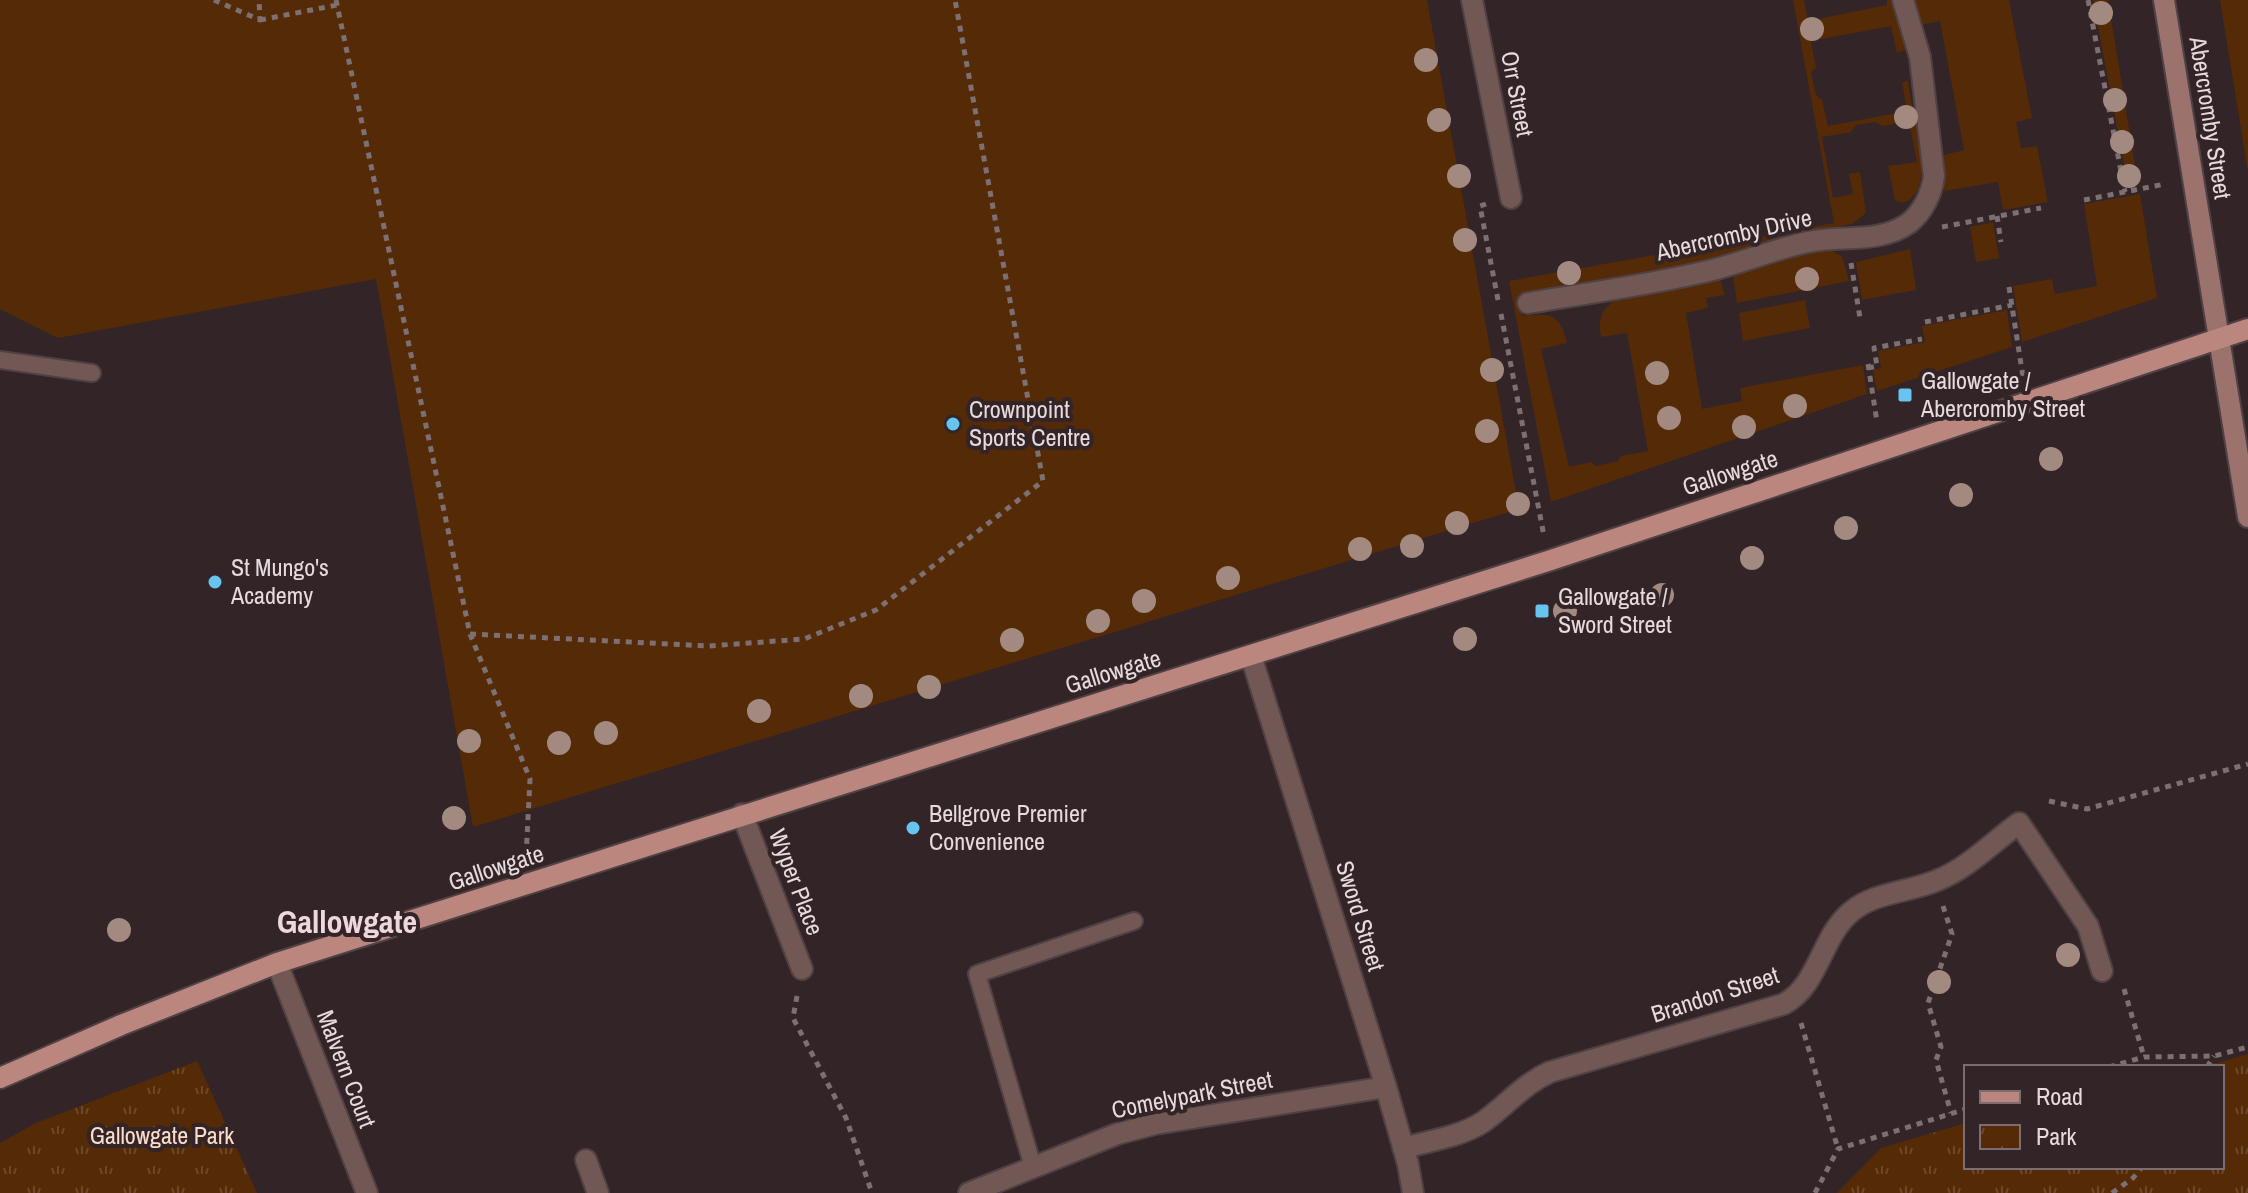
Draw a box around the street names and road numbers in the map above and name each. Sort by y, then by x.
street label: Abercromby Street [2182,33,2240,202]
street label: Orr Street [1494,48,1542,140]
street label: Abercromby Drive [1652,201,1815,268]
street label: Gallowgate [1678,442,1781,502]
street label: Gallowgate [1061,641,1164,701]
street label: Wyper Place [762,824,832,939]
street label: Gallowgate [444,837,547,897]
street label: Sword Street [1329,857,1393,975]
street label: Brandon Street [1647,958,1783,1030]
street label: Malvern Court [310,1005,384,1133]
street label: Comelypark Street [1109,1063,1275,1125]

